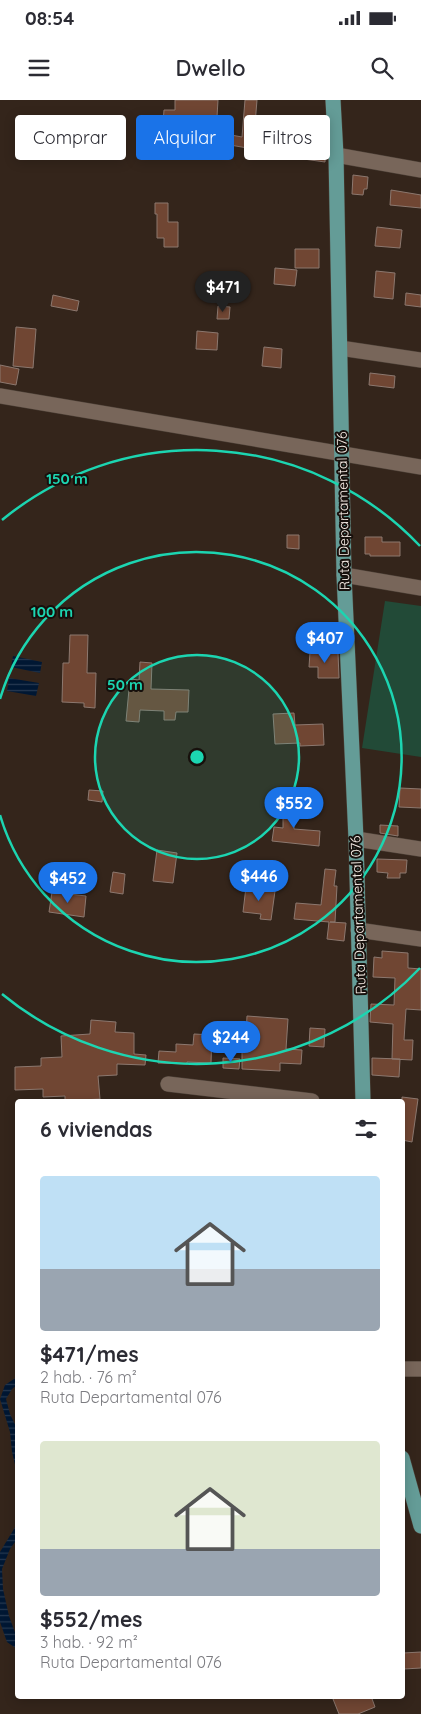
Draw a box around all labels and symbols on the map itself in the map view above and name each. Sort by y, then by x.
pin: $471 [193,270,253,313]
street label: Ruta Departamental 076 [333,431,353,591]
text: 150 m [46,469,88,488]
text: 100 m [31,602,73,621]
pin: $407 [295,622,355,664]
text: 50 m [107,675,143,694]
centre of rings [188,748,206,766]
pin: $552 [264,786,324,829]
street label: Ruta Departamental 076 [346,835,370,995]
pin: $446 [229,860,289,902]
pin: $452 [38,862,98,904]
pin: $244 [201,1020,261,1063]

